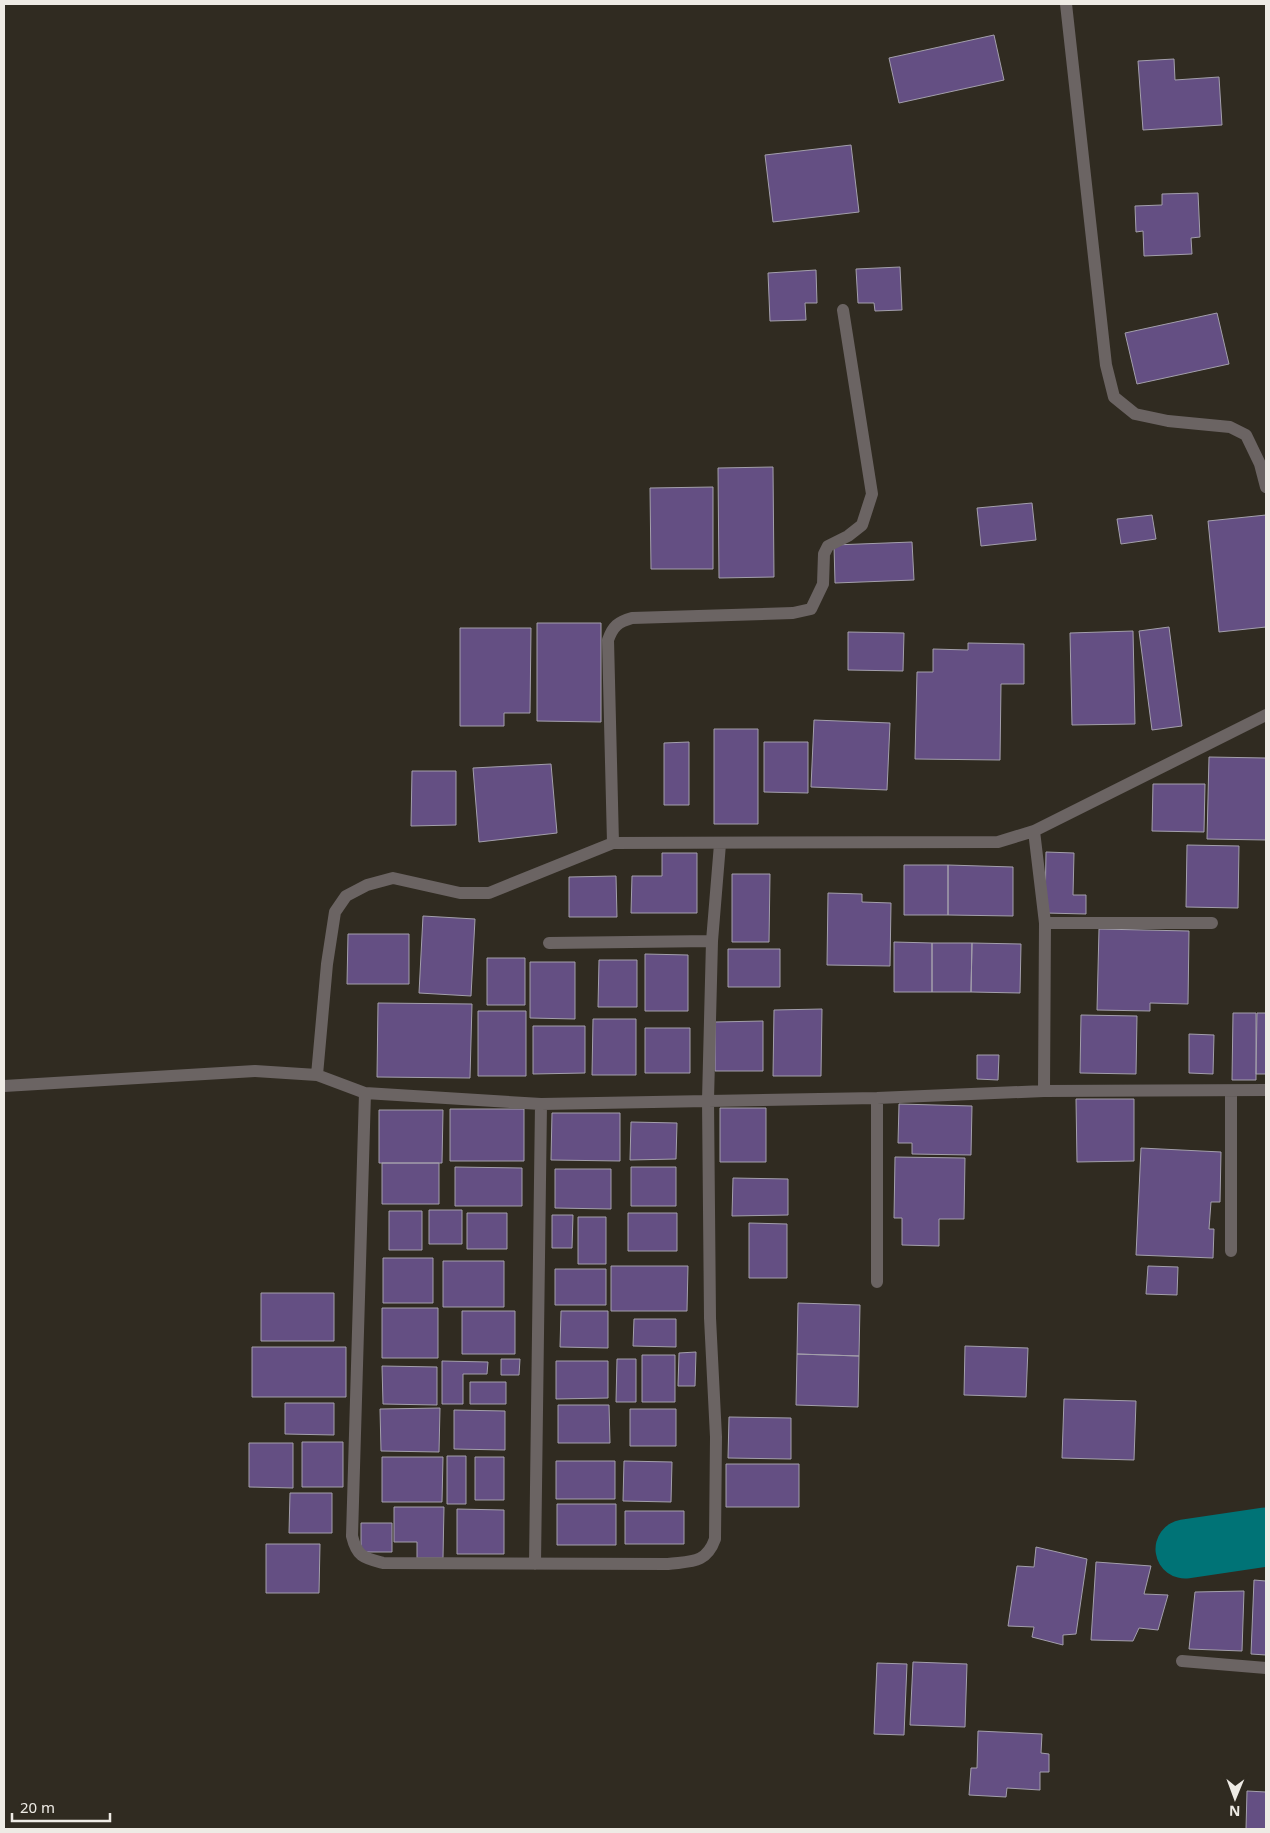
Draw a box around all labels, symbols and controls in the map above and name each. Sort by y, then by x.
north arrow [1210,1773,1260,1823]
scale bar [12,1790,110,1822]
text: 20 m [20,1797,55,1817]
text: N [1229,1802,1241,1821]

